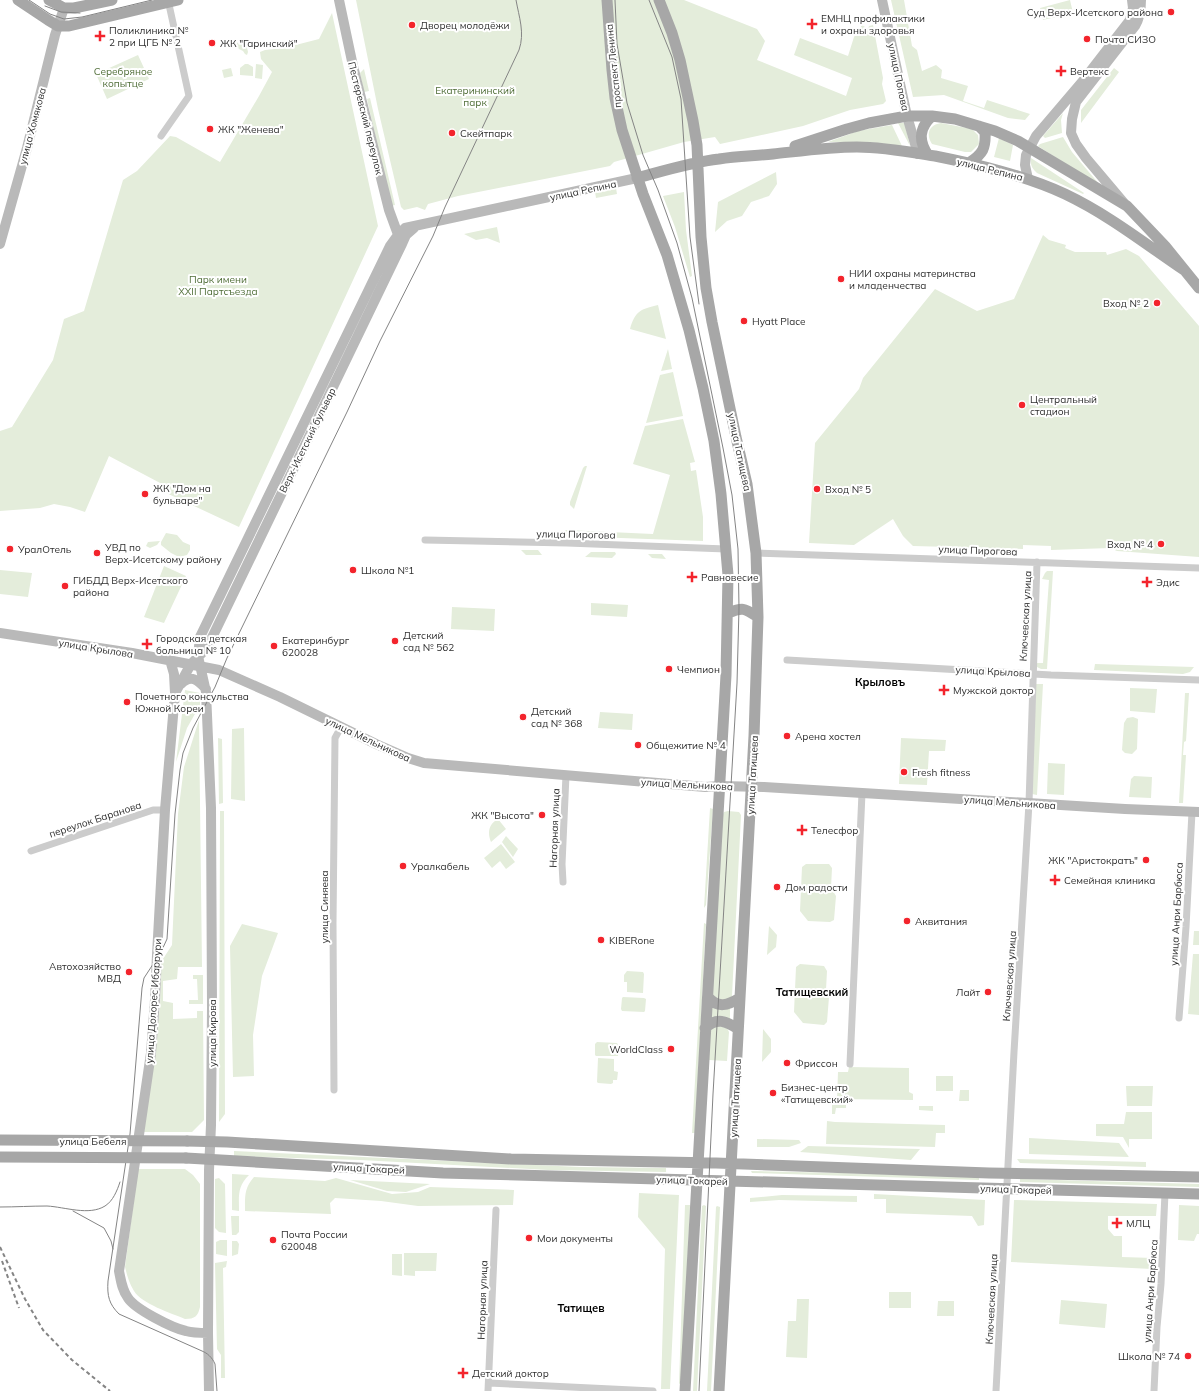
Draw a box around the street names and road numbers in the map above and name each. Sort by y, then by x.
street label: проспект Ленина [603,23,624,108]
street label: улица Попова [885,42,912,112]
street label: Пестеревский переулок [345,60,386,176]
street label: улица Хомякова [16,86,49,166]
street label: улица Репина [955,155,1024,184]
street label: улица Репина [549,177,618,204]
street label: Верх-Исетский бульвар [276,386,339,495]
street label: улица Татищева [725,412,754,492]
street label: улица Пирогова [536,527,616,542]
street label: улица Пирогова [938,543,1018,558]
street label: Ключевская улица [1017,570,1034,662]
street label: улица Крылова [58,636,134,661]
street label: улица Крылова [955,663,1031,680]
street label: улица Мельникова [323,714,412,765]
street label: улица Татищева [744,735,761,815]
street label: улица Мельникова [641,776,733,793]
street label: Нагорная улица [547,788,562,868]
street label: улица Мельникова [964,793,1056,812]
street label: переулок Баранова [47,798,143,841]
street label: улица Анри Барбюса [1167,862,1186,966]
street label: улица Синяева [318,870,331,944]
street label: Ключевская улица [1000,930,1019,1022]
street label: улица Долорес Ибаррури [143,938,164,1064]
street label: улица Кирова [206,999,219,1067]
street label: улица Татищева [727,1058,744,1138]
street label: улица Бебеля [60,1135,126,1148]
street label: улица Токарей [333,1160,405,1177]
street label: улица Токарей [656,1173,728,1188]
street label: улица Токарей [980,1182,1052,1197]
street label: улица Анри Барбюса [1140,1239,1161,1343]
street label: Ключевская улица [983,1253,1000,1345]
street label: Нагорная улица [475,1260,490,1340]

